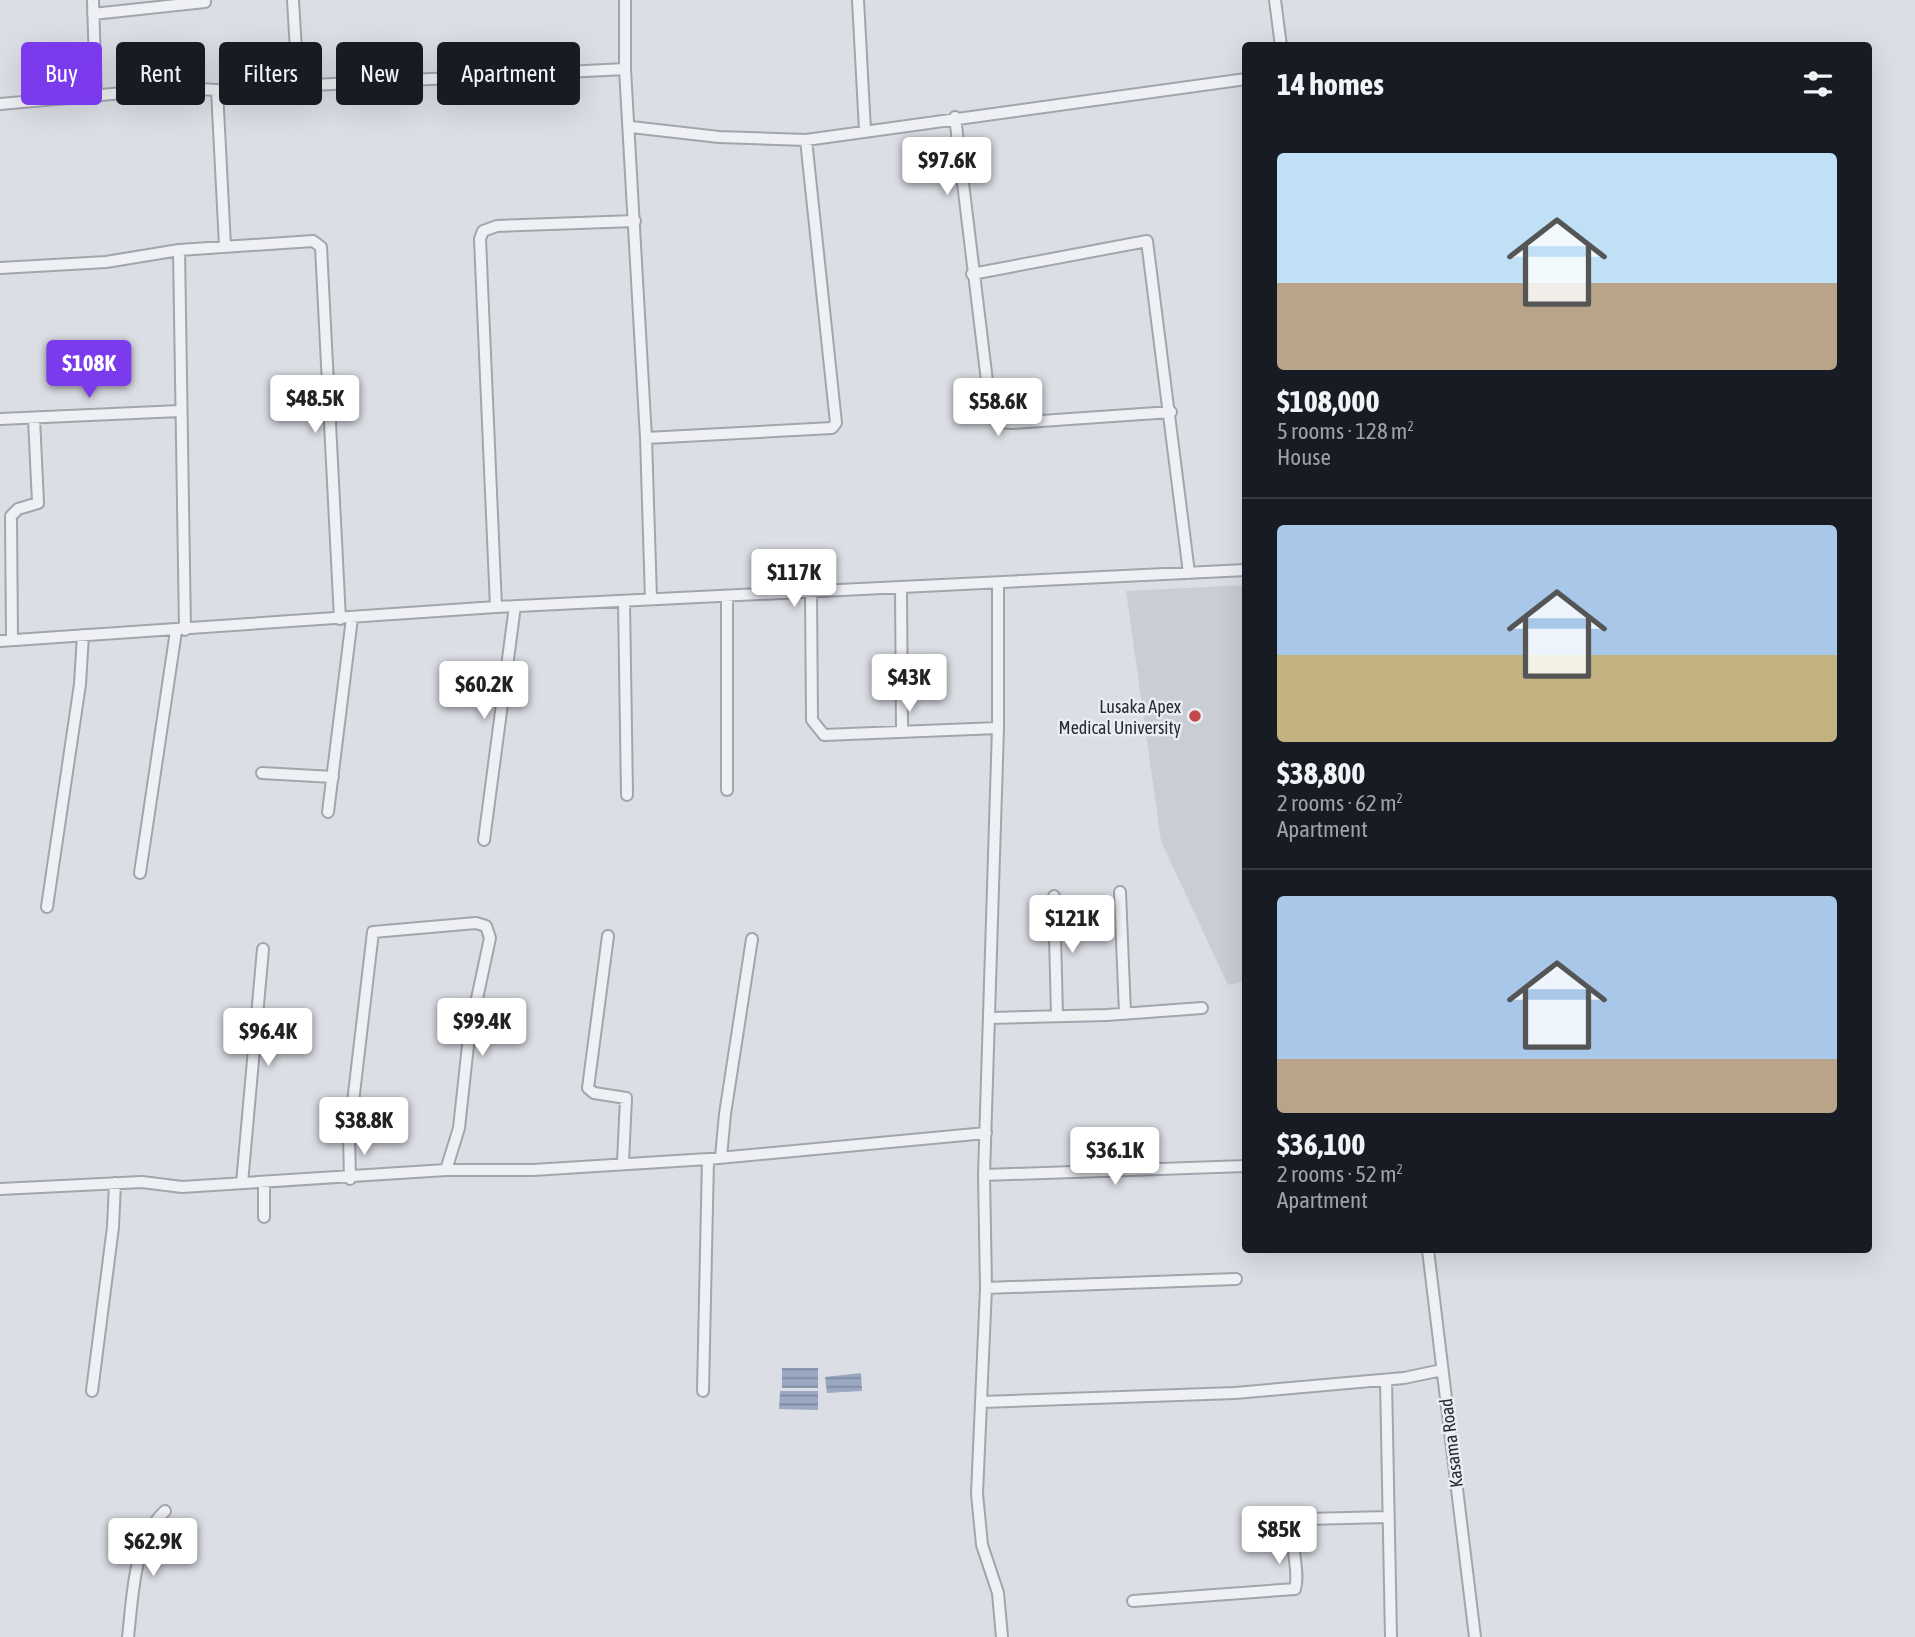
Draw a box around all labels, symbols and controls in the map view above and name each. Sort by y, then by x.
chip: Buy [21,42,102,105]
chip: Rent [116,42,205,105]
chip: Filters [219,42,322,105]
chip: New [336,42,423,105]
chip: Apartment [437,42,580,105]
icon: filters [1799,65,1837,103]
text: 14 homes [1277,67,1384,101]
pin: $97.6K [890,138,1004,197]
text: $97.6K [918,147,976,173]
icon: home [1494,199,1620,325]
pin: $108K [40,340,138,400]
text: $108K [62,350,116,376]
pin: $48.5K [258,376,372,435]
pin: $58.6K [941,378,1055,438]
text: $108,000 [1277,384,1380,418]
text: $48.5K [286,385,344,411]
text: $58.6K [969,388,1027,414]
text: 5 rooms · 128 m² [1277,418,1414,444]
text: House [1277,444,1331,470]
pin: $117K [745,550,843,609]
text: $117K [767,559,821,585]
icon: home [1494,571,1620,697]
pin: $43K [868,654,950,714]
pin: $60.2K [427,662,541,721]
text: $43K [888,664,930,690]
text: $60.2K [455,671,513,697]
place label: Lusaka Apex Medical University [1059,696,1181,738]
marker: Lusaka Apex Medical University [1187,708,1203,724]
text: $38,800 [1277,756,1365,790]
text: 2 rooms · 62 m² [1277,790,1403,816]
text: Apartment [1277,816,1368,842]
pin: $121K [1023,895,1121,955]
text: $121K [1045,905,1099,931]
icon: home [1494,942,1620,1068]
pin: $99.4K [425,998,539,1058]
text: $99.4K [453,1008,511,1034]
pin: $96.4K [211,1009,325,1068]
text: $96.4K [239,1018,297,1044]
pin: $38.8K [307,1098,421,1157]
text: $38.8K [335,1107,393,1133]
text: $36,100 [1277,1127,1365,1161]
pin: $36.1K [1058,1128,1172,1187]
text: $36.1K [1086,1137,1144,1163]
text: 2 rooms · 52 m² [1277,1161,1403,1187]
text: Apartment [1277,1187,1368,1213]
street label: Kasama Road [1435,1397,1467,1489]
pin: $85K [1238,1506,1320,1566]
text: $85K [1258,1516,1300,1542]
pin: $62.9K [96,1518,210,1578]
text: $62.9K [124,1528,182,1554]

